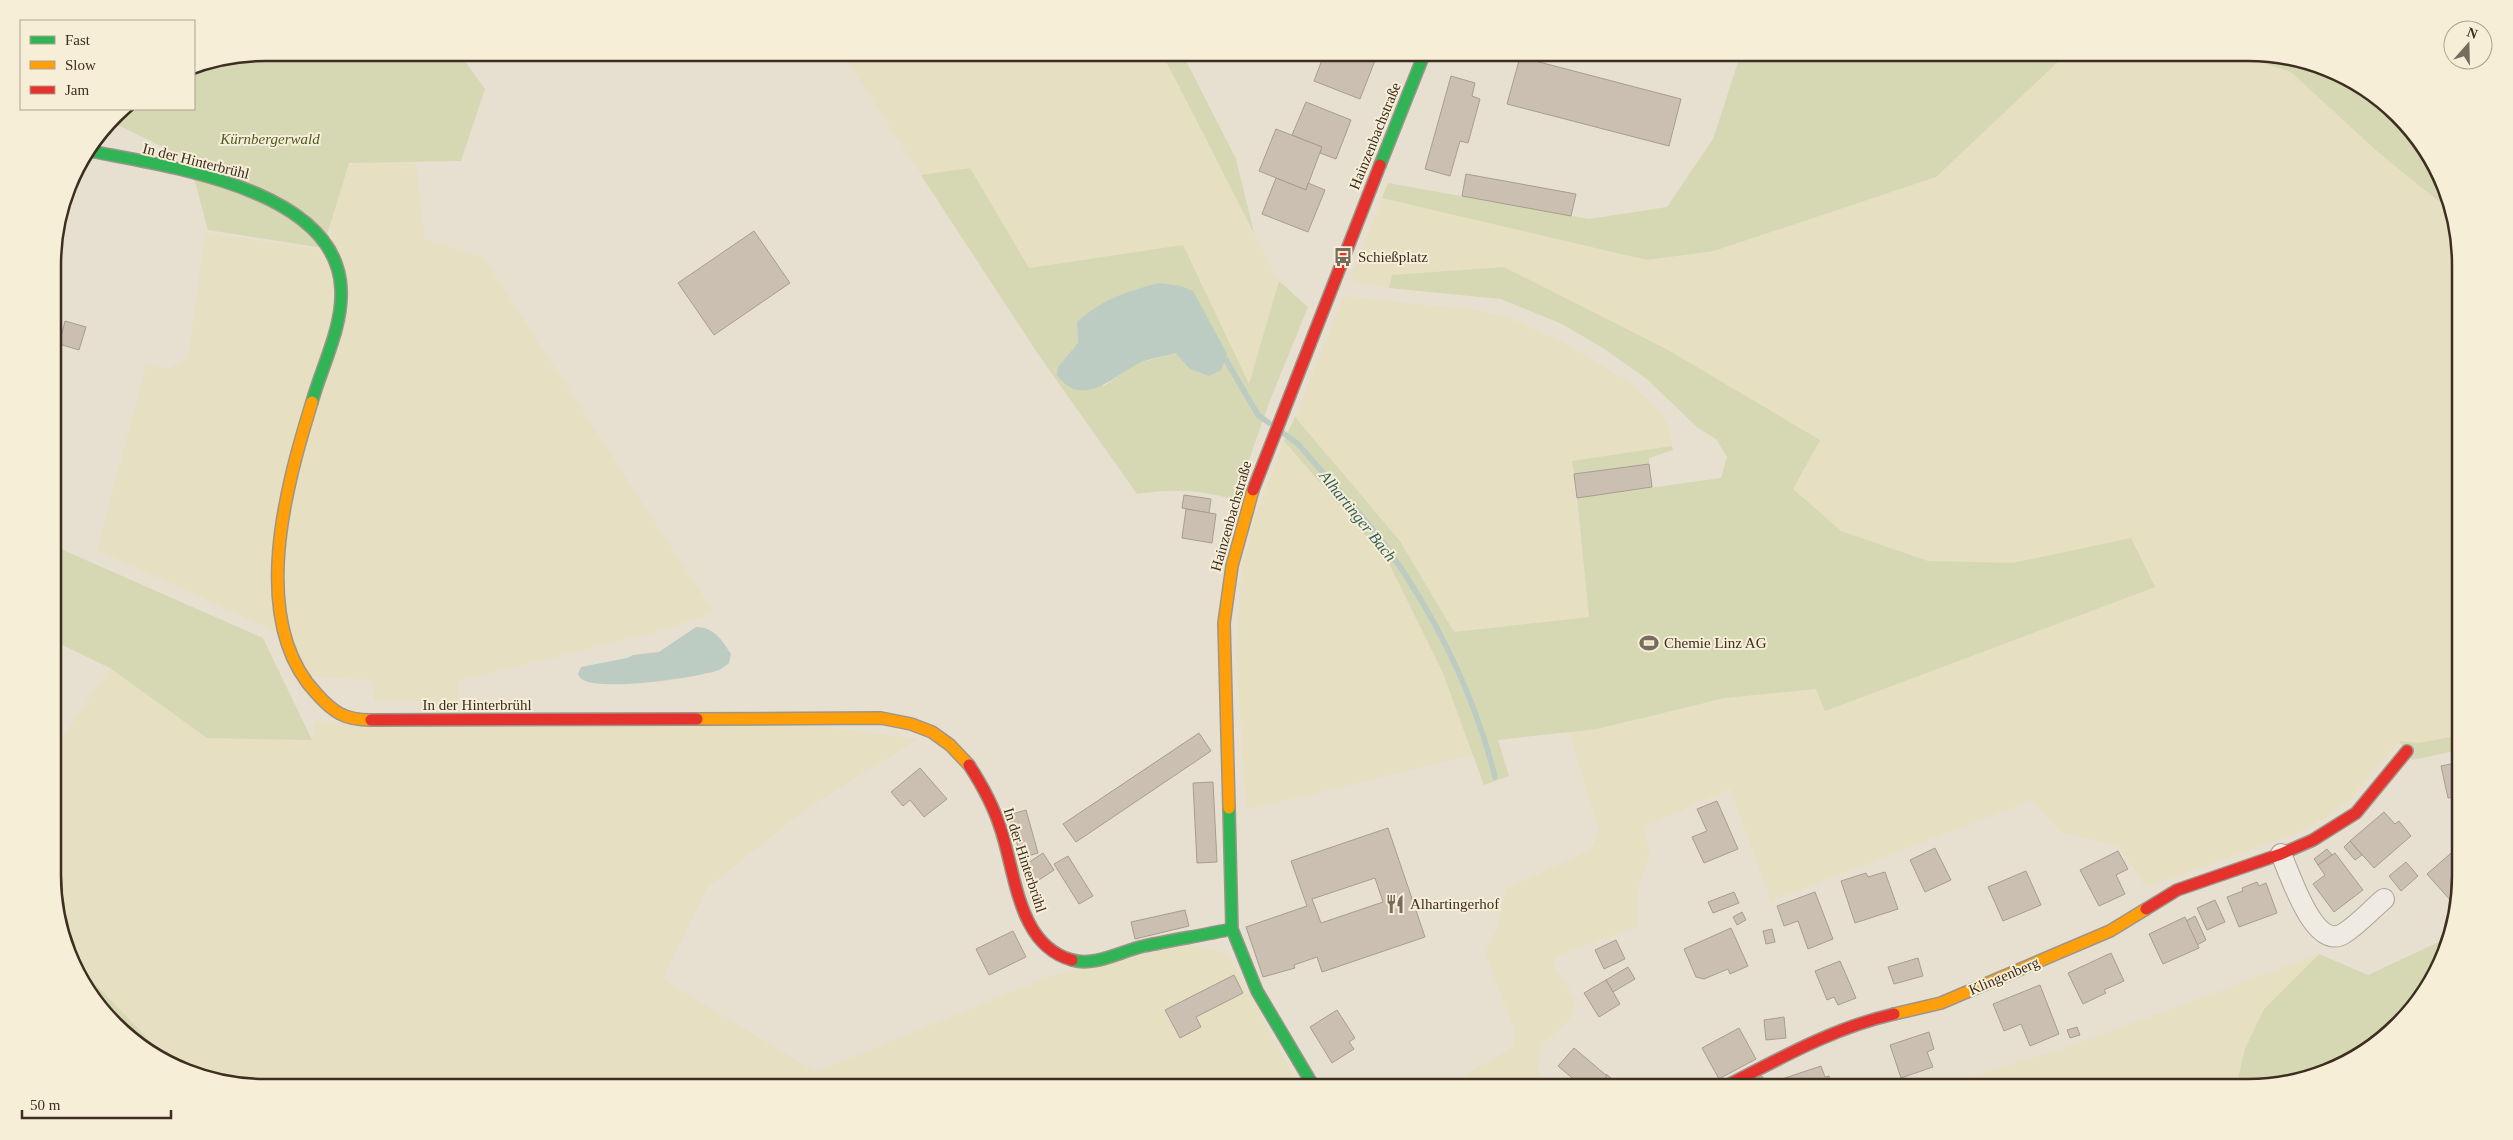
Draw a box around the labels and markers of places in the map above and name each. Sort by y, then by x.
bus stop icon: Schießplatz [1332,246,1354,268]
place label: Schießplatz [1358,249,1428,265]
sports icon: Chemie Linz AG [1638,632,1660,654]
place label: Chemie Linz AG [1664,635,1767,651]
restaurant icon: Alhartingerhof [1384,893,1406,915]
place label: Alhartingerhof [1410,896,1499,912]

